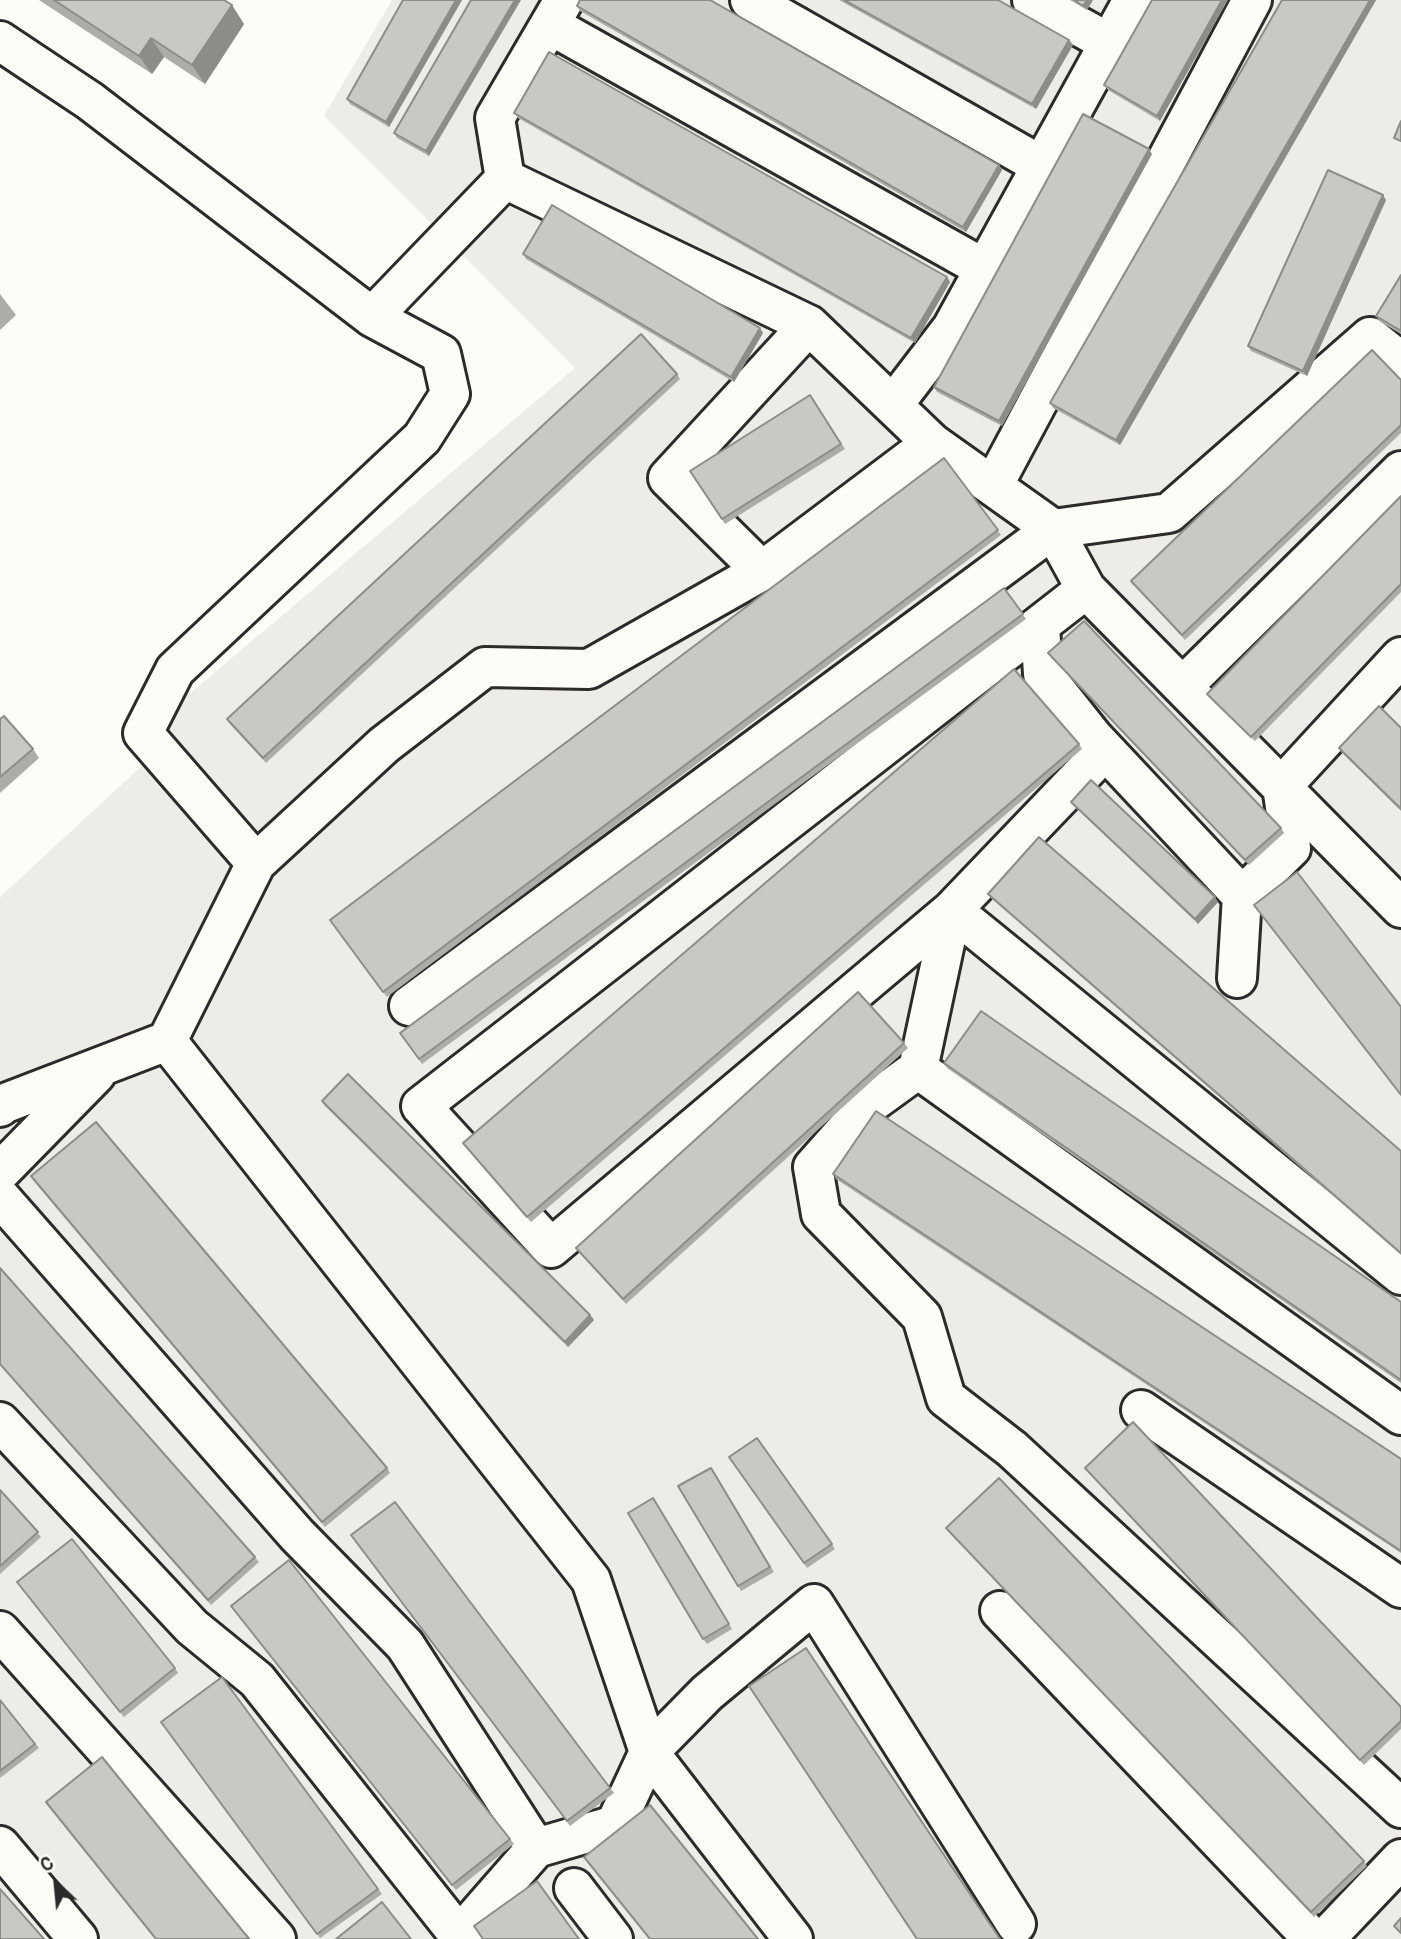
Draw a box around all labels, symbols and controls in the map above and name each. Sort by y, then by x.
north arrow [21,1848,91,1918]
text: С [36,1851,57,1877]

